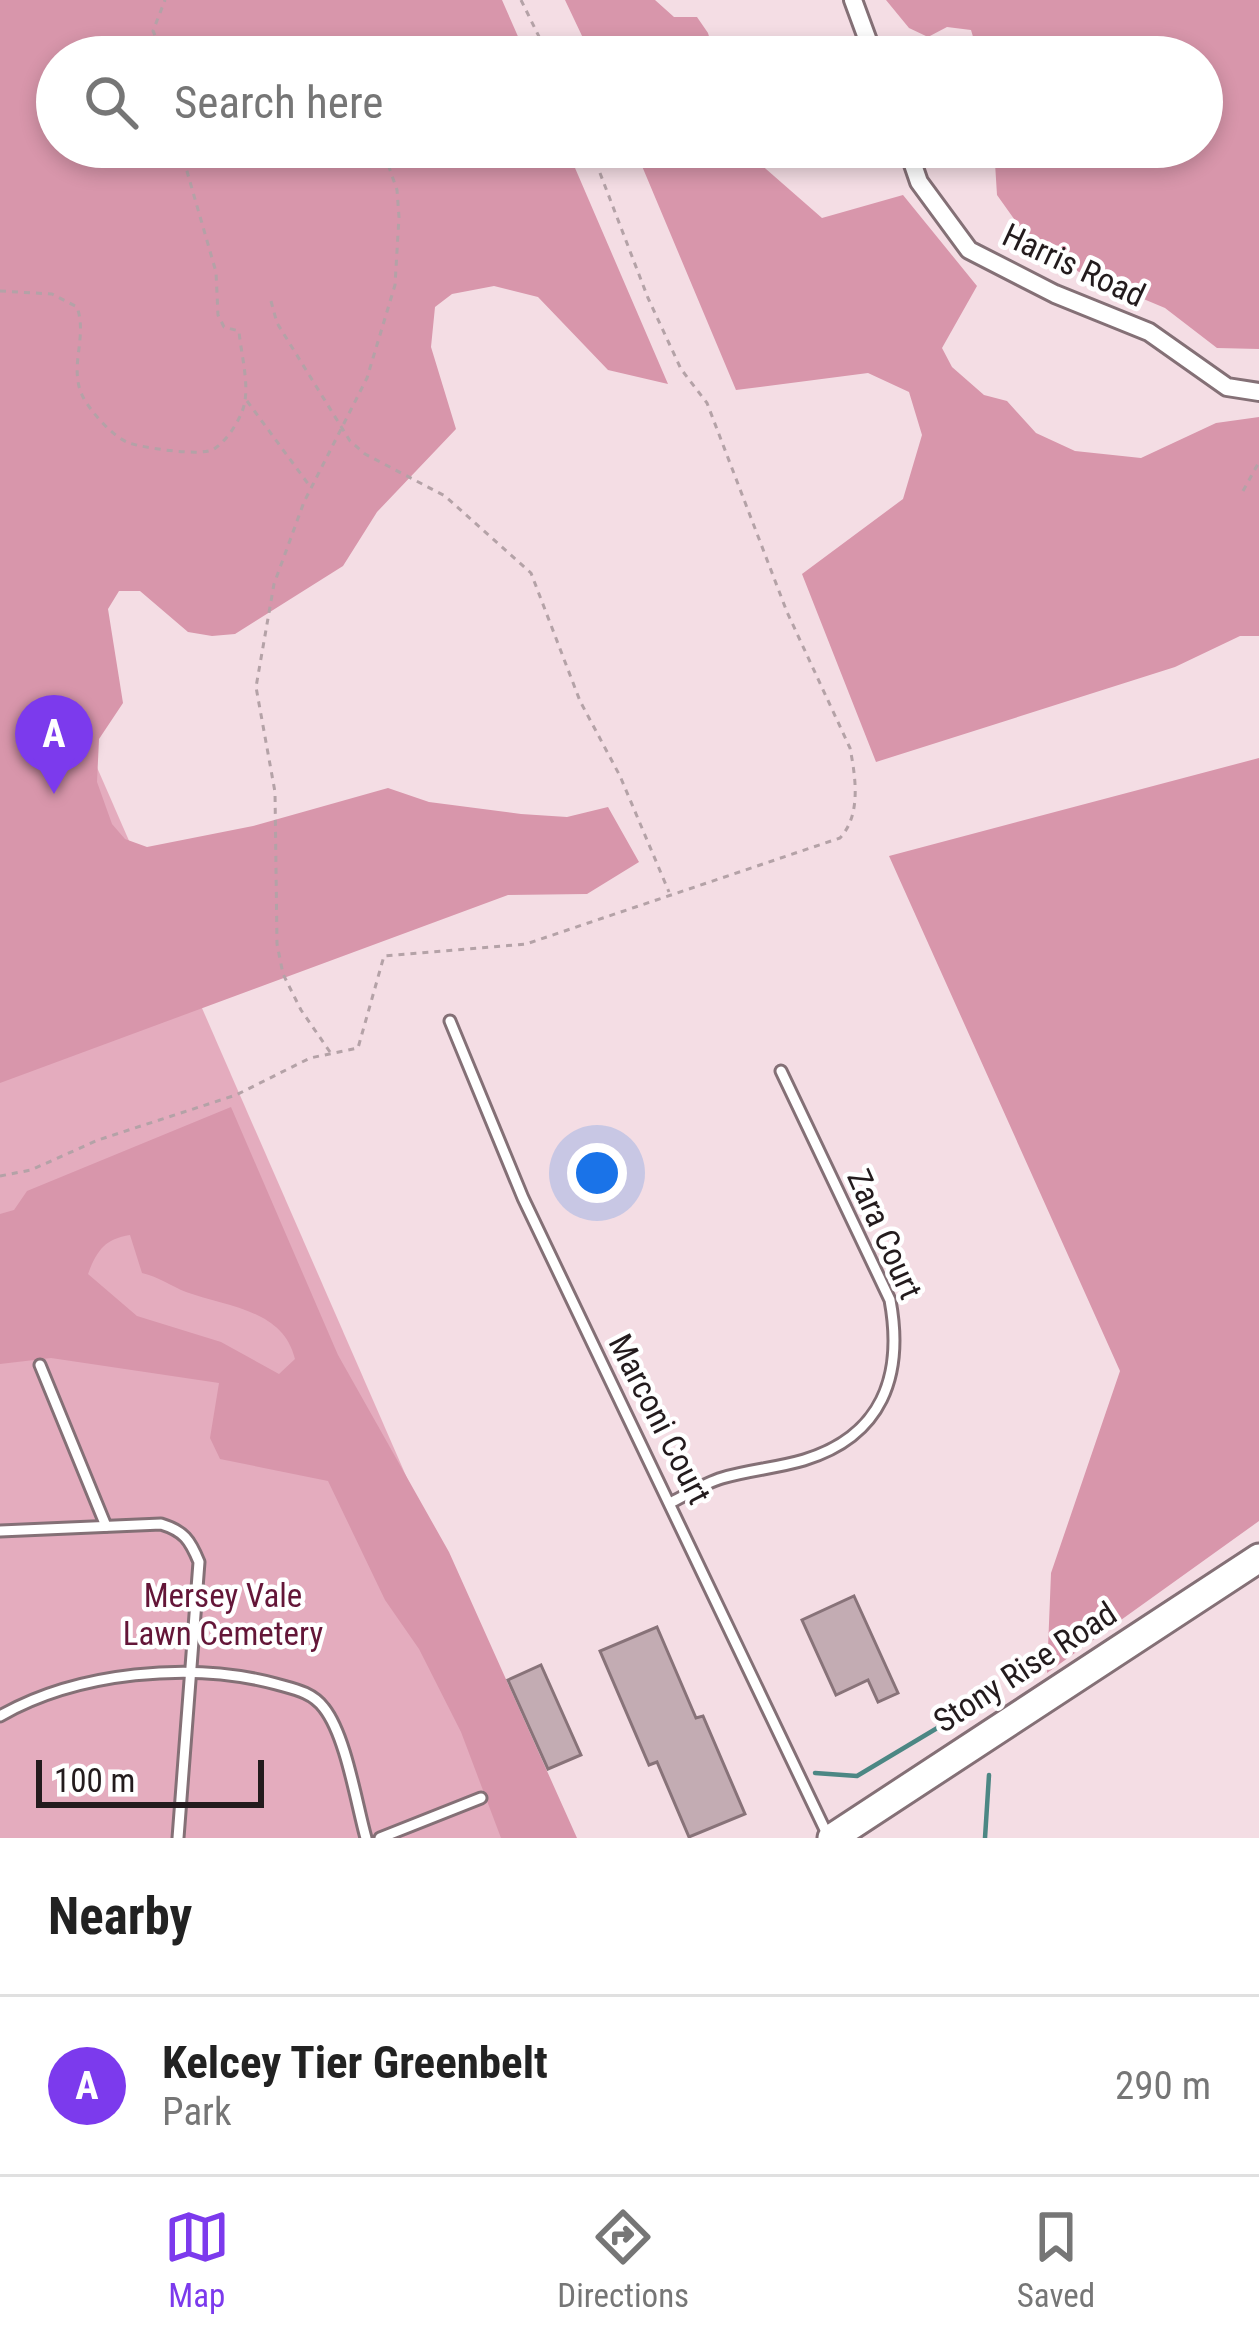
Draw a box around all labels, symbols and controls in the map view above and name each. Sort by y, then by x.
search box [36,36,1223,168]
icon: search [78,69,144,135]
text: Search here [174,76,383,129]
street label: Harris Road [996,215,1152,315]
pin: A [15,695,93,794]
your location [567,1143,627,1203]
street label: Zara Court [839,1163,931,1305]
street label: Marconi Court [601,1328,719,1510]
park label: Mersey Vale Lawn Cemetery [123,1576,323,1653]
street label: Stony Rise Road [926,1593,1124,1741]
scale bar [36,1754,264,1807]
text: 100 m [54,1761,135,1800]
text: Nearby [48,1887,192,1946]
text: Kelcey Tier Greenbelt [162,2036,548,2089]
text: A [75,2063,99,2109]
text: 290 m [1115,2063,1211,2109]
text: Park [162,2089,232,2135]
tab: Map [164,2204,230,2315]
tab: Directions [557,2204,689,2315]
tab: Saved [1017,2204,1095,2315]

